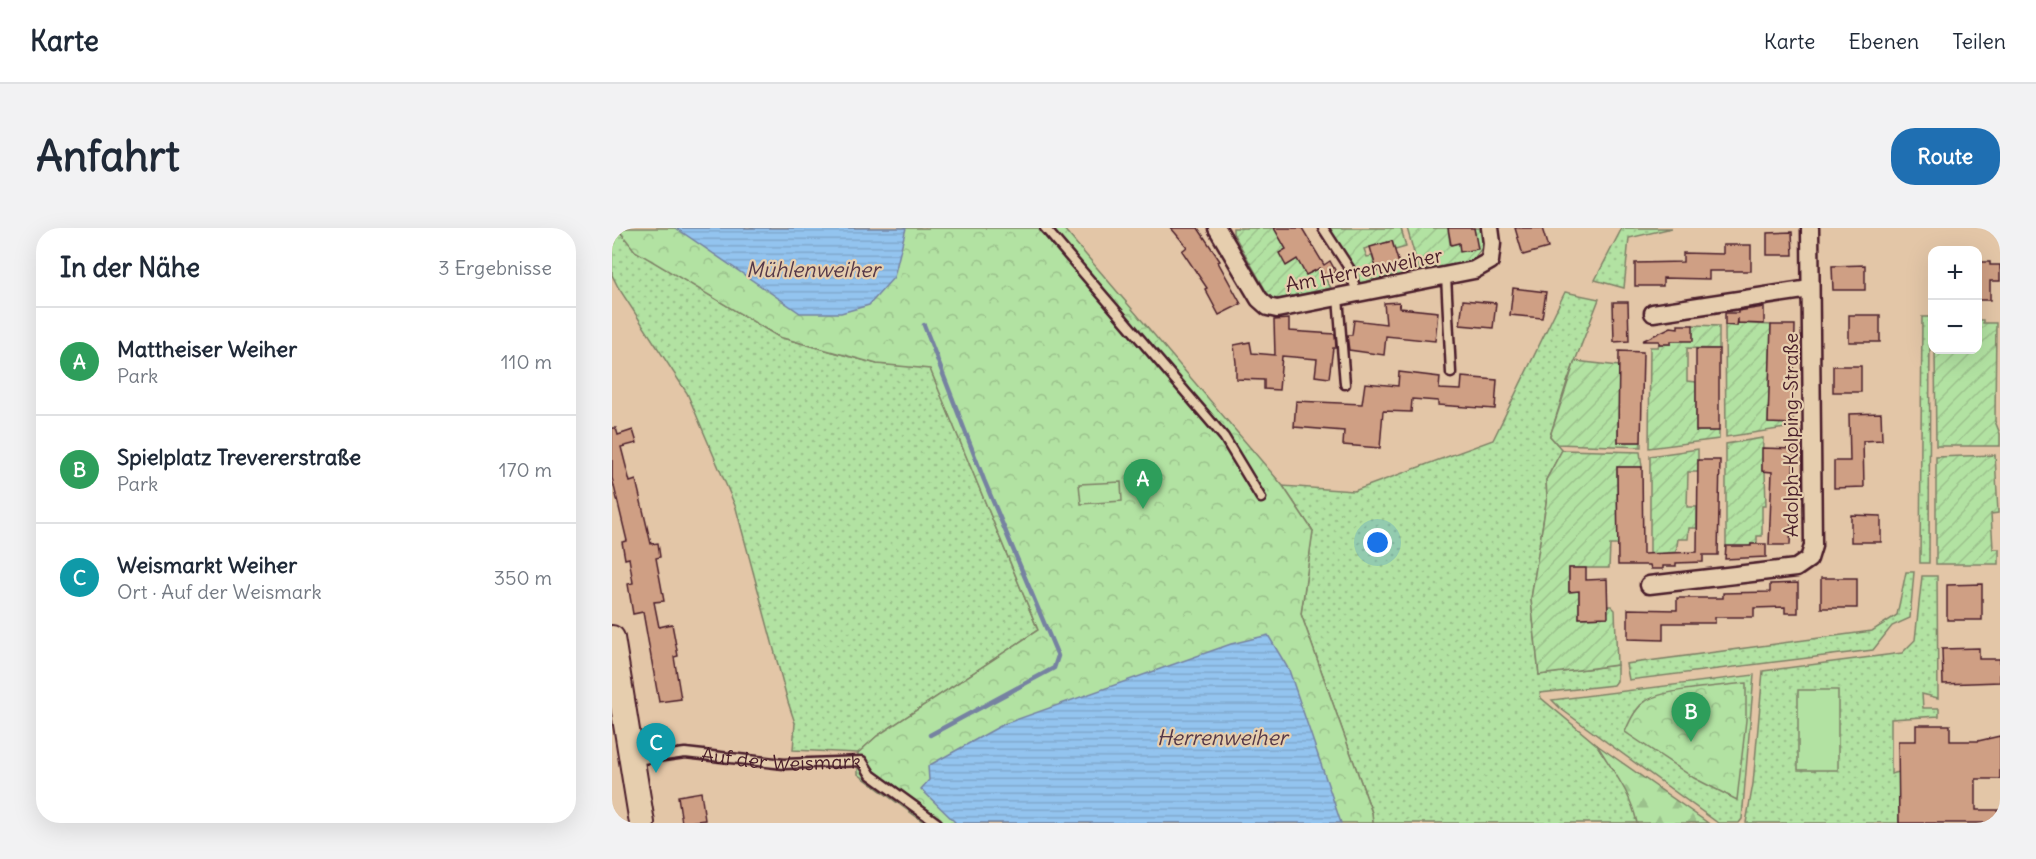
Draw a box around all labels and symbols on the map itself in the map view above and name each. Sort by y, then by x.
street label: Am Herrenweiher [1283,242,1445,297]
water label: Mühlenweiher [746,256,882,283]
street label: Adolph-Kolping-Straße [1778,333,1803,537]
pin: A [1124,460,1162,509]
your location [1363,528,1392,557]
pin: B [1672,692,1710,742]
pin: C [636,724,675,773]
water label: Herrenweiher [1157,724,1290,751]
street label: Auf der Weismark [700,742,862,777]

